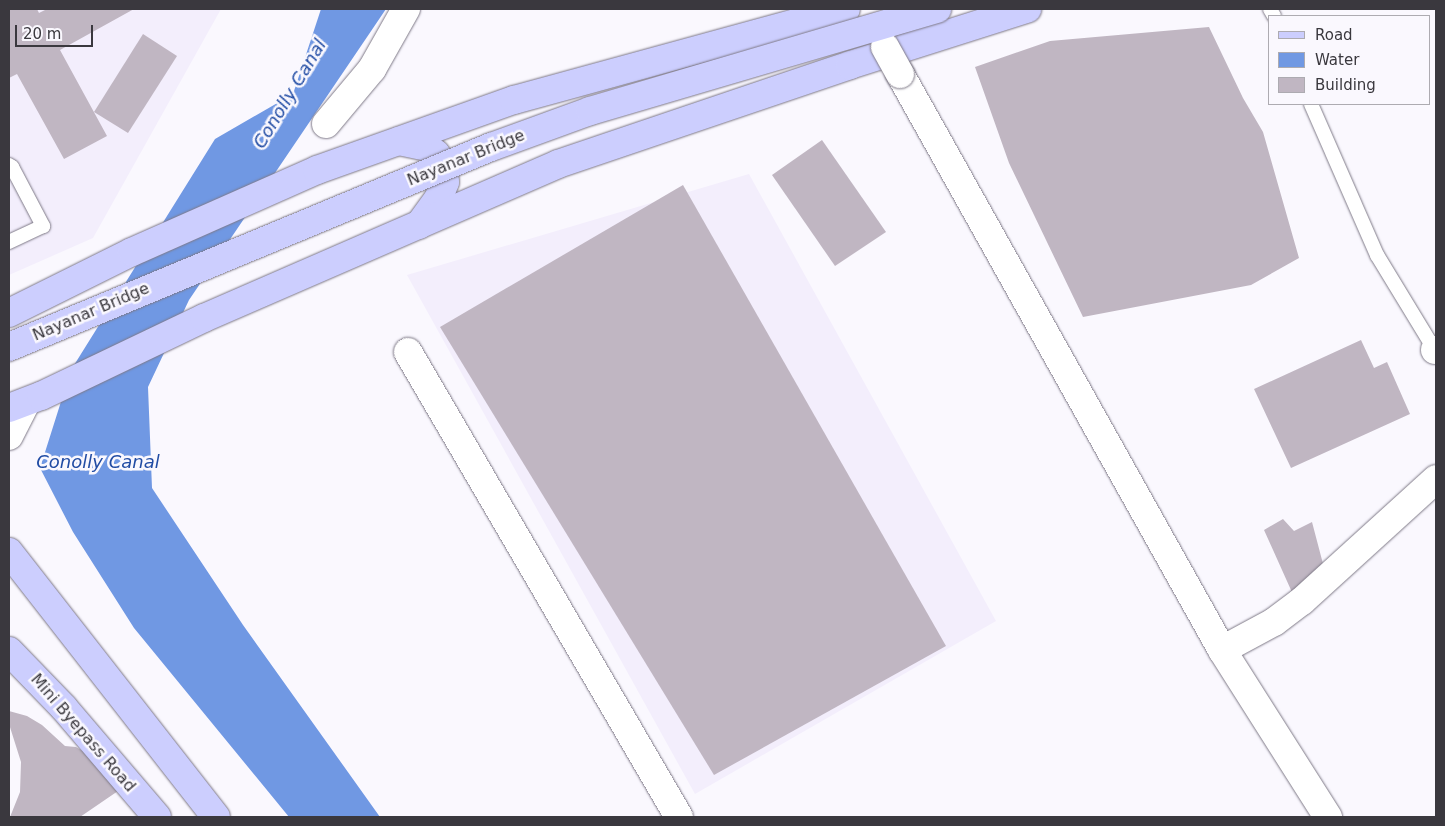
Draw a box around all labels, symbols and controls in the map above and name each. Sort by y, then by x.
scale bar [18,15,95,47]
legend [1268,15,1430,105]
text: 20 m [23,25,61,43]
text: Road [1315,26,1353,44]
water label: Conolly Canal [249,36,331,152]
text: Water [1315,51,1359,69]
text: Building [1315,76,1376,94]
street label: Nayanar Bridge [405,126,527,190]
street label: Nayanar Bridge [30,279,152,345]
water label: Conolly Canal [36,451,160,473]
street label: Mini Byepass Road [27,670,139,796]

